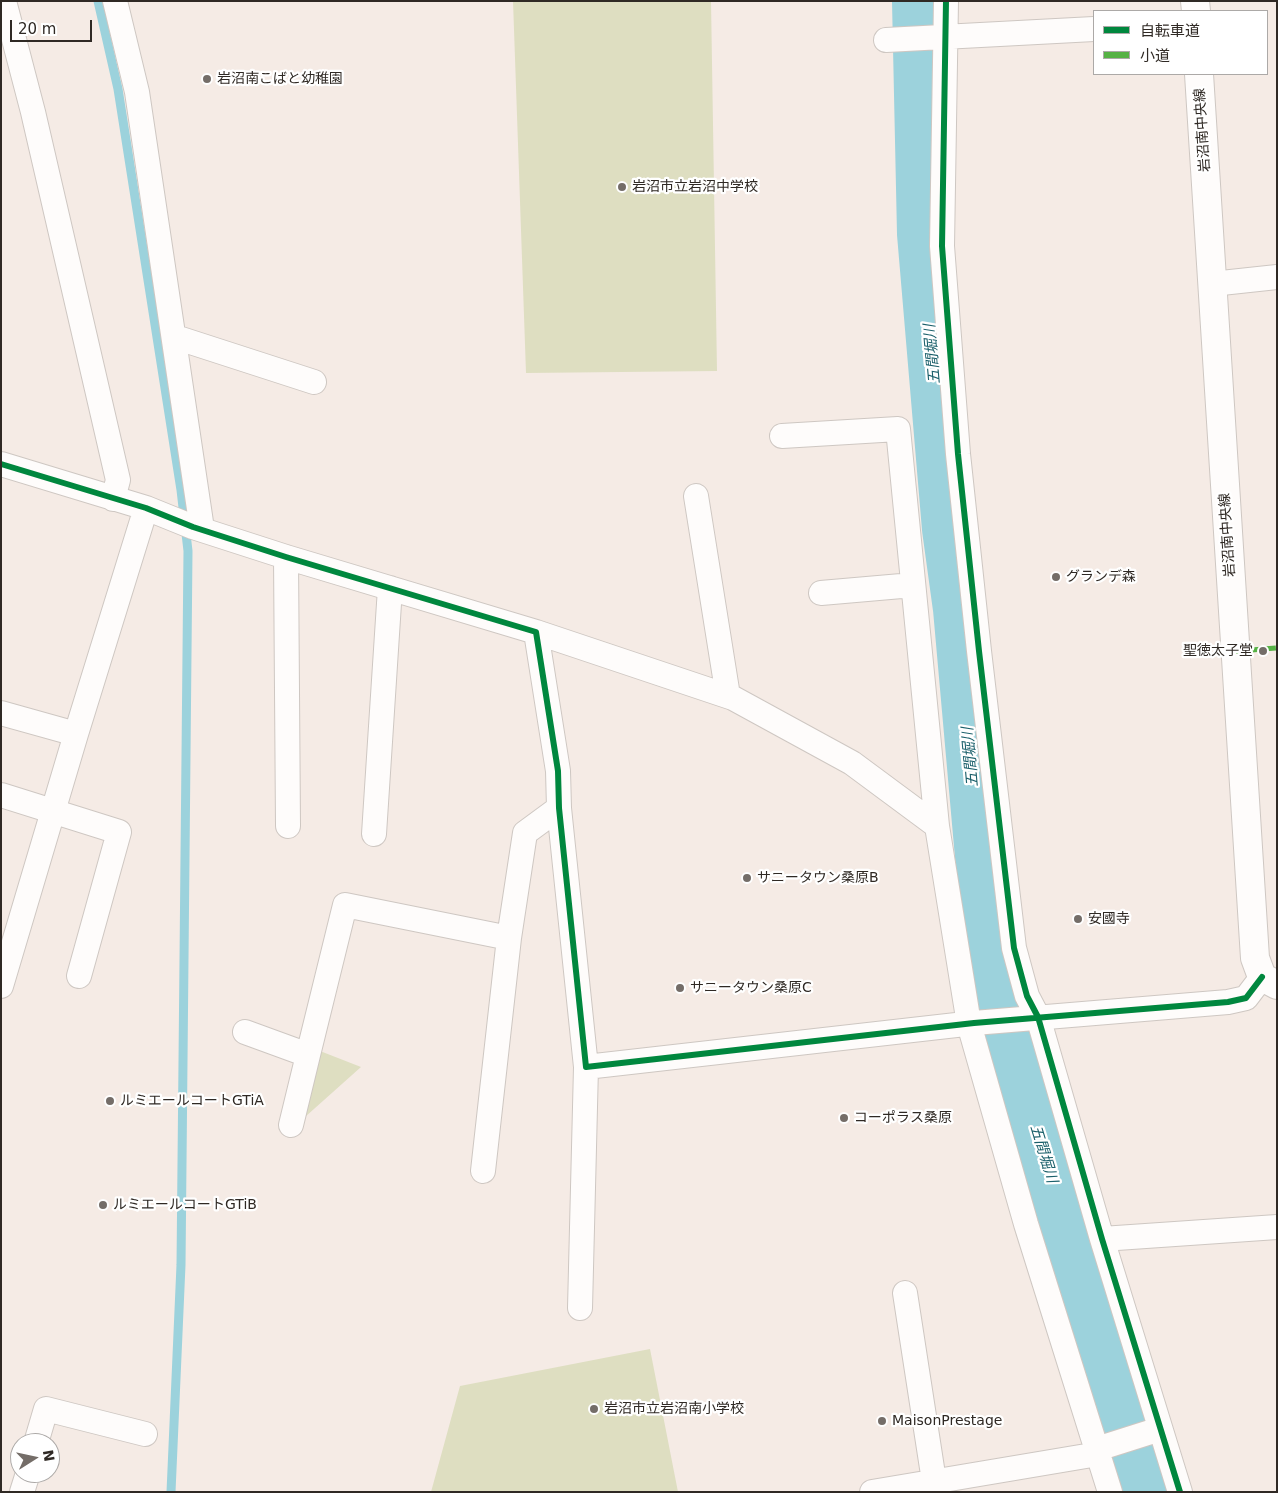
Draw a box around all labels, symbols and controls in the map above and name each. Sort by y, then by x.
scale bar [12,10,95,42]
legend [1093,10,1268,75]
text: 20 m [18,20,56,38]
text: 自転車道 [1140,22,1200,40]
text: 小道 [1140,47,1170,65]
place label: 岩沼南こばと幼稚園 [217,71,343,87]
marker: 岩沼南こばと幼稚園 [201,73,213,85]
street label: 岩沼南中央線 [1192,88,1214,172]
place label: 岩沼市立岩沼中学校 [632,179,758,195]
marker: 岩沼市立岩沼中学校 [616,181,628,193]
water label: 五間堀川 [921,323,945,385]
street label: 岩沼南中央線 [1217,493,1239,577]
place label: グランデ森 [1066,569,1136,585]
marker: グランデ森 [1050,571,1062,583]
place label: 聖徳太子堂 [1183,643,1253,659]
marker: 聖徳太子堂 [1257,645,1269,657]
water label: 五間堀川 [959,726,983,788]
place label: サニータウン桑原B [757,870,879,886]
marker: サニータウン桑原B [741,872,753,884]
place label: 安國寺 [1088,911,1130,927]
marker: 安國寺 [1072,913,1084,925]
place label: サニータウン桑原C [690,980,812,996]
marker: サニータウン桑原C [674,982,686,994]
place label: ルミエールコートGTiA [120,1093,264,1109]
marker: ルミエールコートGTiA [104,1095,116,1107]
place label: コーポラス桑原 [854,1110,952,1126]
marker: コーポラス桑原 [838,1112,850,1124]
water label: 五間堀川 [1026,1123,1060,1185]
place label: ルミエールコートGTiB [113,1197,257,1213]
marker: ルミエールコートGTiB [97,1199,109,1211]
place label: 岩沼市立岩沼南小学校 [604,1401,744,1417]
marker: 岩沼市立岩沼南小学校 [588,1403,600,1415]
place label: MaisonPrestage [892,1413,1002,1429]
marker: MaisonPrestage [876,1415,888,1427]
north arrow [10,1433,60,1483]
text: N [40,1448,58,1463]

